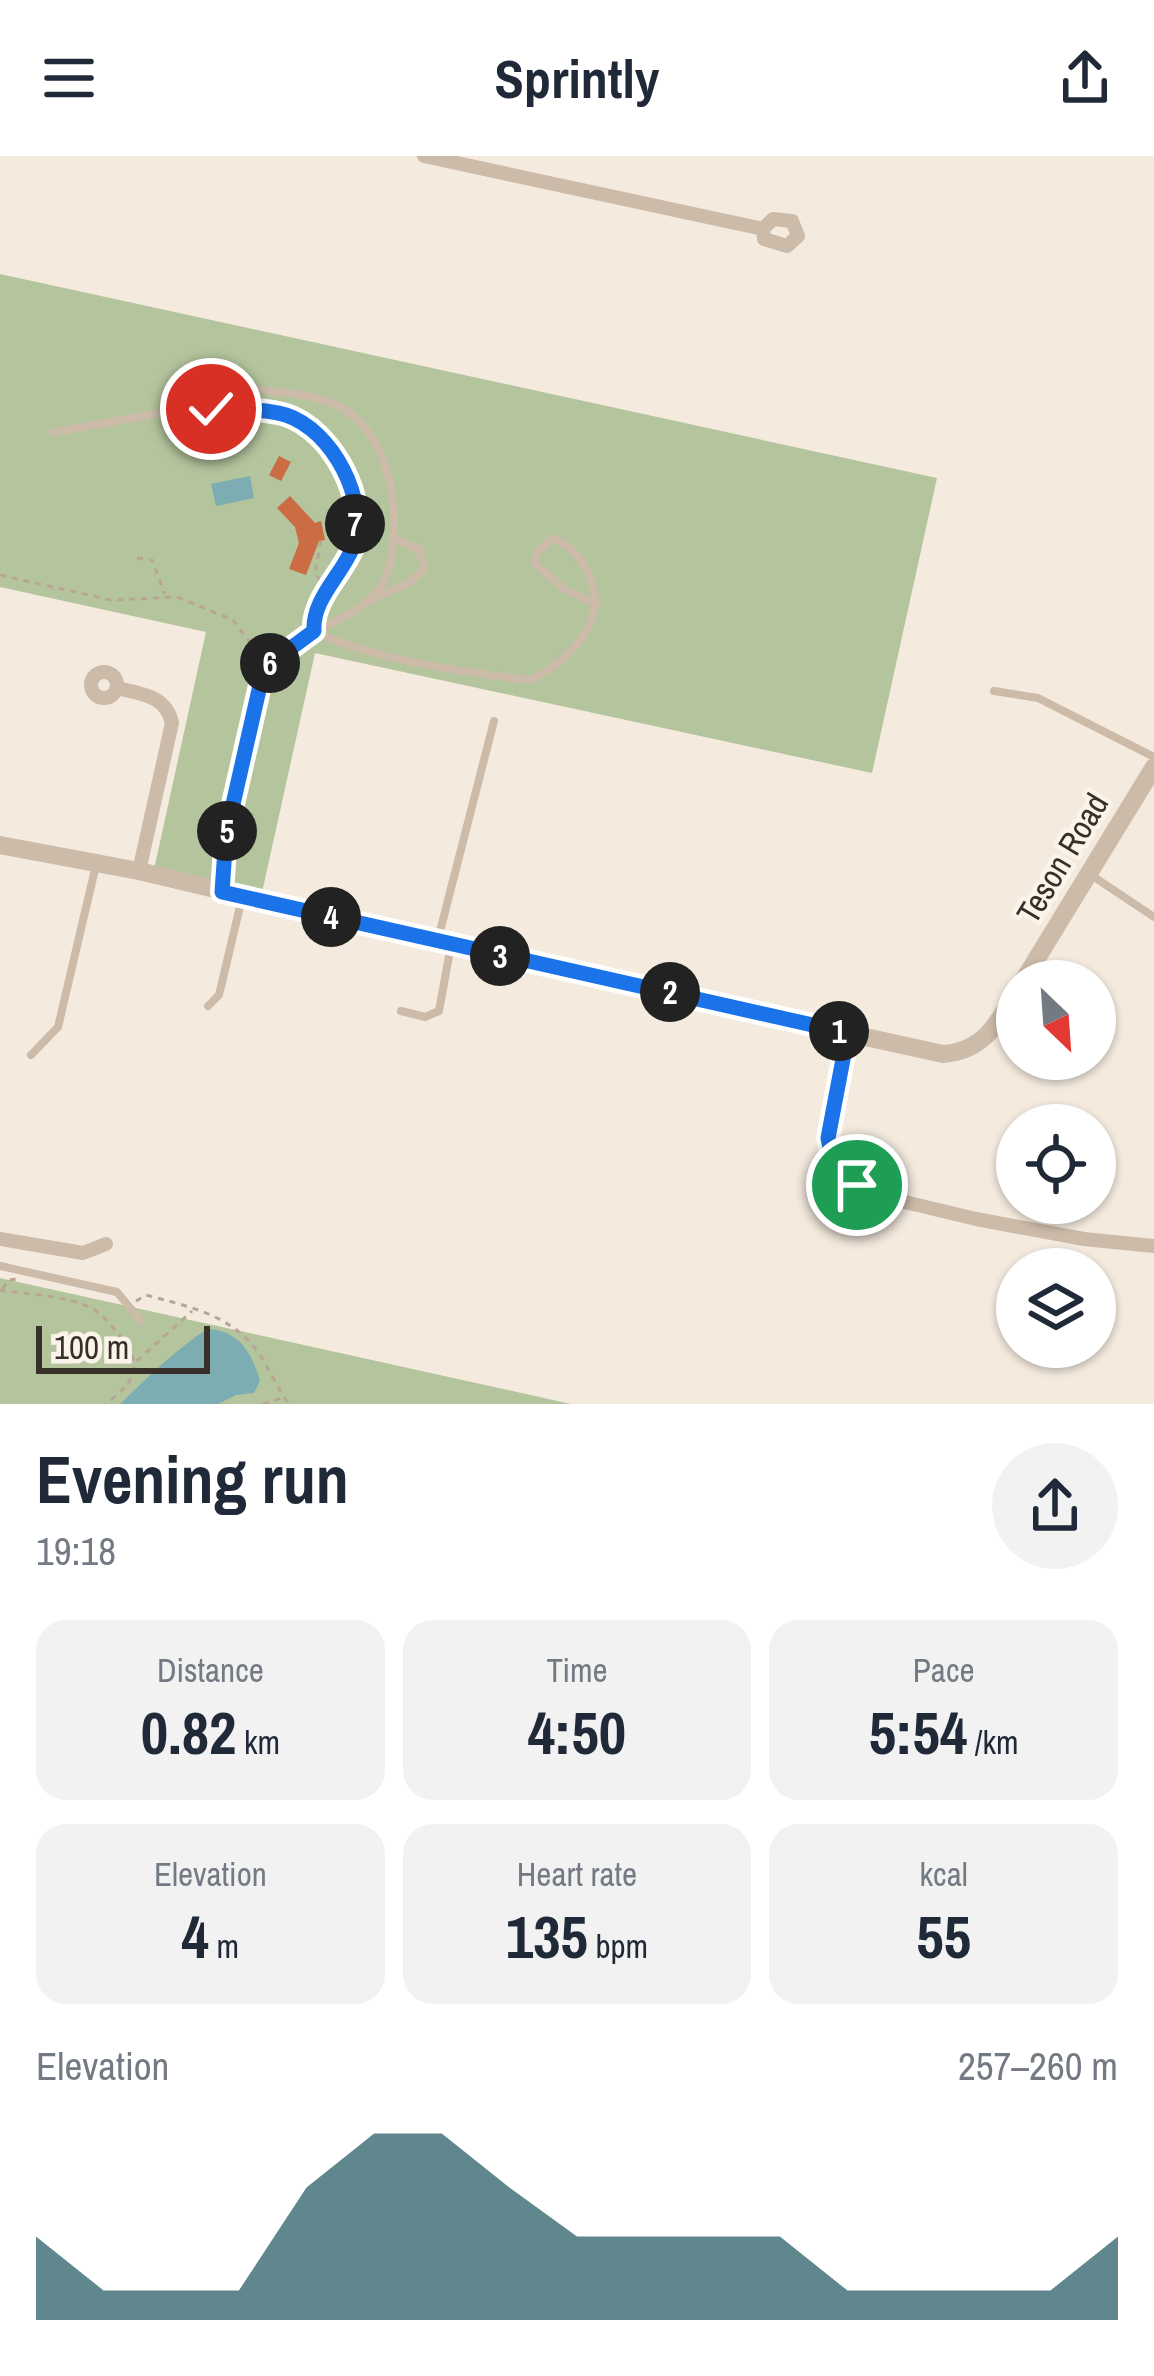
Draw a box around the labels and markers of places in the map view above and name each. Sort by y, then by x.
pin [160,358,262,460]
pin: 7 [325,494,385,554]
pin: 6 [240,633,300,693]
pin: 5 [197,801,257,861]
pin: 4 [301,887,361,947]
pin: 3 [470,926,530,986]
pin: 2 [640,962,700,1022]
pin: 1 [809,1001,869,1061]
pin [806,1134,908,1236]

